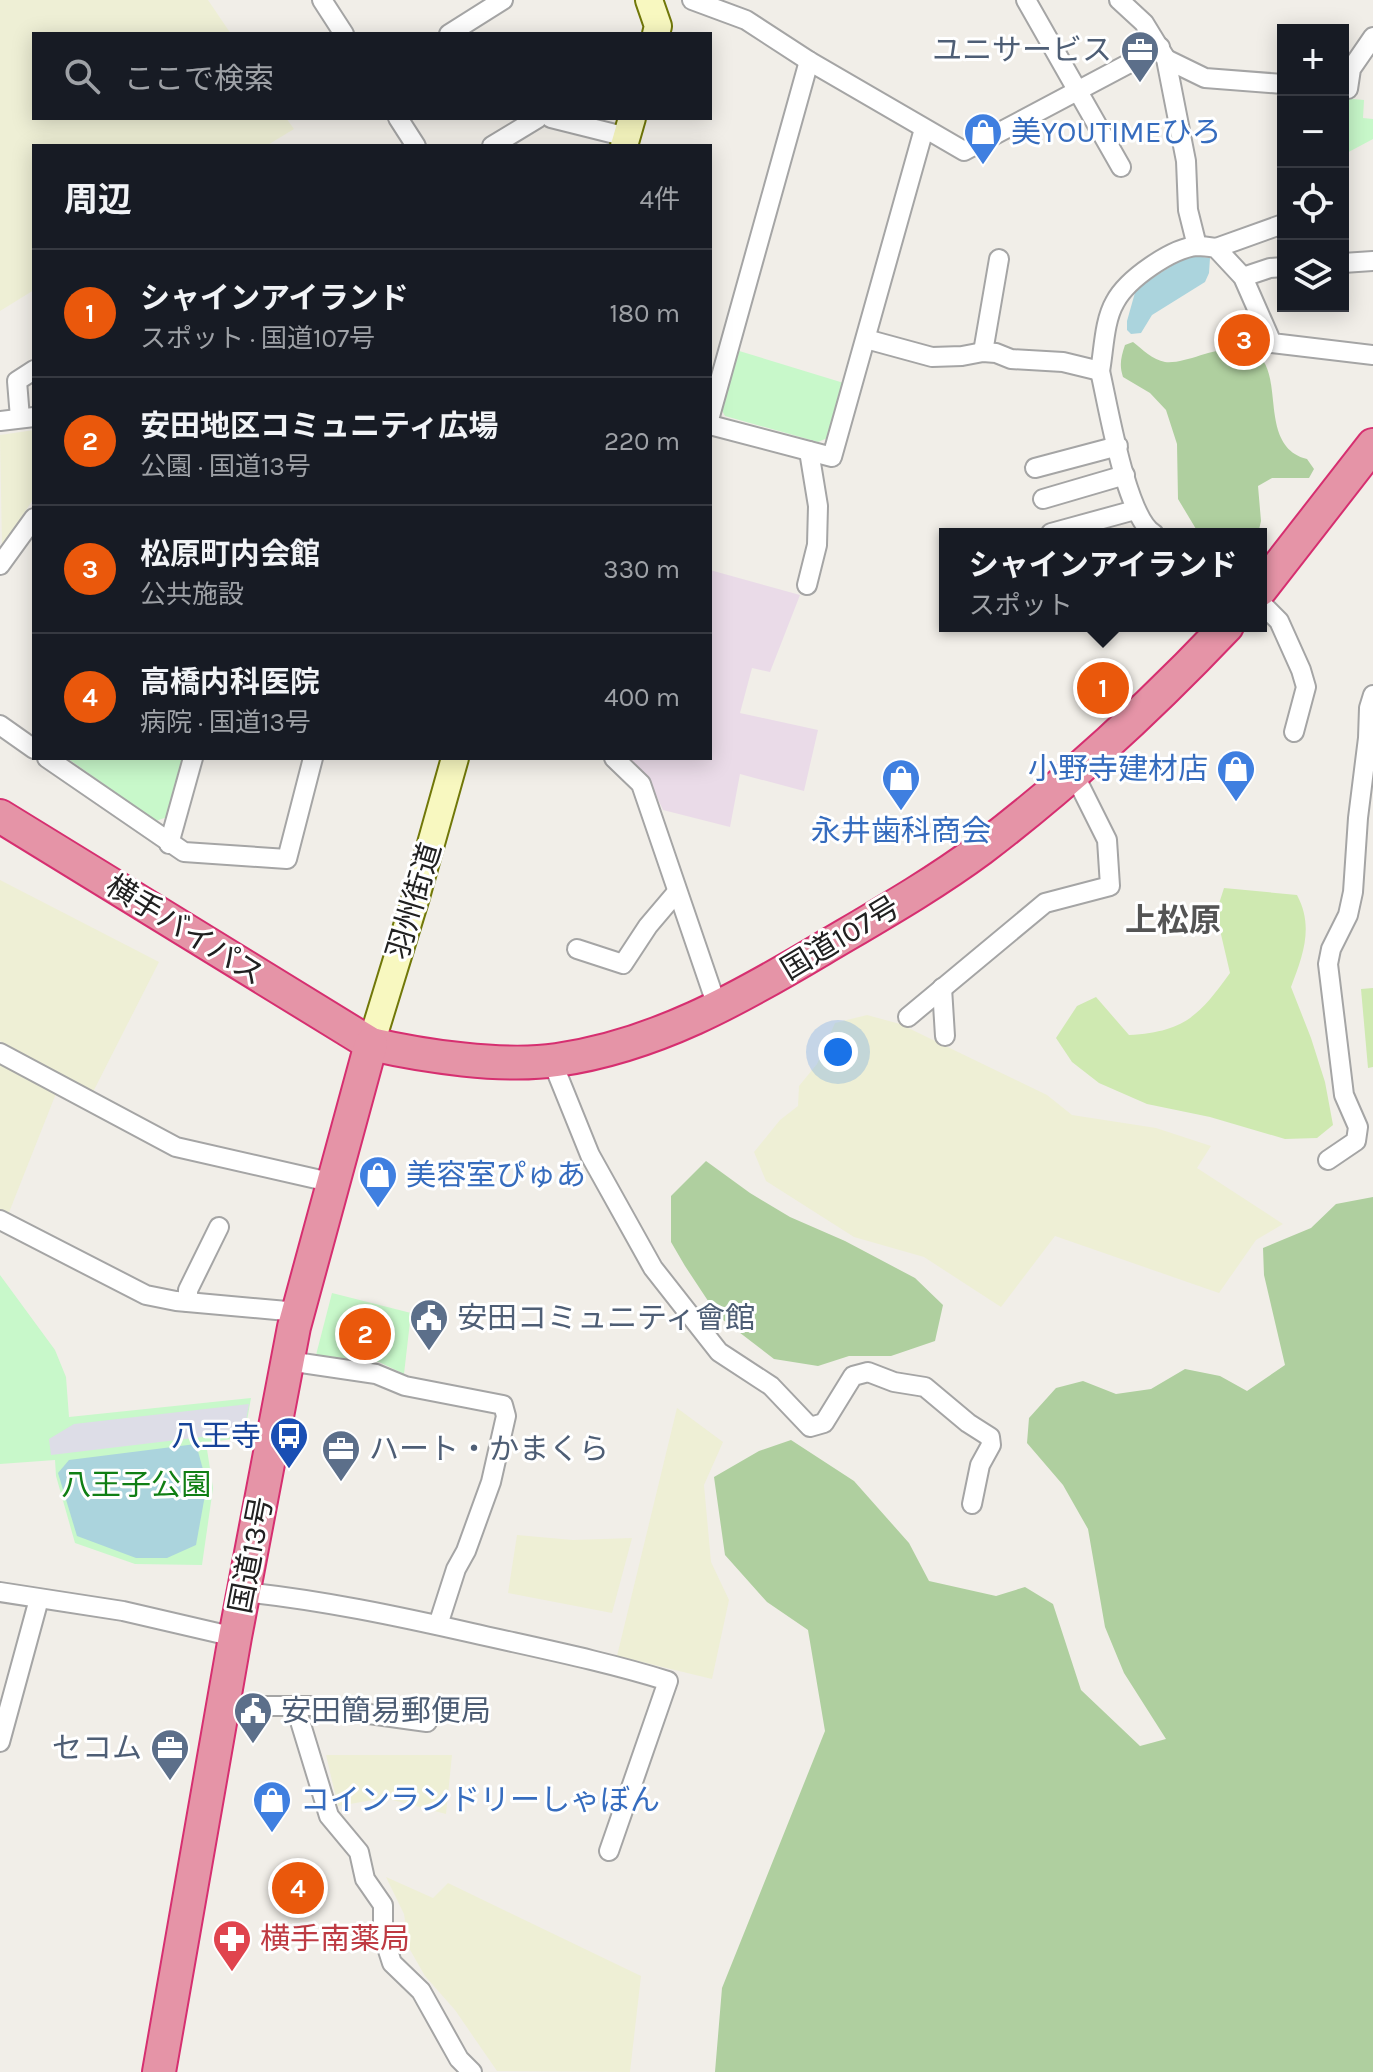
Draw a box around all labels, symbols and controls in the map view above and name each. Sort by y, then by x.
map controls [1277,24,1349,312]
button: + [1277,24,1349,96]
office icon: ユニサービス [1119,29,1161,84]
search box [32,32,712,120]
place label: ユニサービス [932,32,1112,68]
icon: search [60,54,104,98]
text: ここで検索 [124,61,274,97]
button: − [1277,96,1349,168]
shop icon: 美YOUTIMEひろ [962,111,1004,166]
place label: 美YOUTIMEひろ [1011,114,1222,150]
button: locate [1277,168,1349,240]
text: 周辺 [64,180,132,220]
text: 4件 [639,184,680,215]
button: layers [1277,240,1349,312]
text: シャインアイランド [140,280,409,316]
text: 1 [85,298,95,329]
text: 180 m [610,298,680,329]
pin: 3 [1218,310,1270,370]
text: スポット · 国道107号 [140,323,375,354]
text: 安田地区コミュニティ広場 [140,408,498,444]
text: 2 [82,426,98,457]
text: 220 m [604,426,680,457]
text: 公園 · 国道13号 [140,451,311,482]
popup [939,528,1267,632]
text: 松原町内会館 [140,536,320,572]
text: シャインアイランド [969,547,1237,583]
text: 3 [82,554,98,585]
text: 330 m [603,554,680,585]
text: 公共施設 [140,579,244,610]
text: スポット [969,590,1073,621]
pin: 1 [1077,658,1129,718]
text: 高橋内科医院 [140,664,320,700]
text: 4 [82,682,98,713]
text: 400 m [604,682,680,713]
text: 病院 · 国道13号 [140,707,311,738]
shop icon: 小野寺建材店 [1215,748,1257,803]
place label: 小野寺建材店 [1028,751,1208,787]
shop icon: 永井歯科商会 [880,757,922,812]
place label: 永井歯科商会 [811,813,991,849]
street label: 羽州街道 [379,838,449,964]
street label: 横手バイパス [99,867,271,993]
street label: 国道107号 [774,889,906,987]
district label: 上松原 [1125,902,1221,939]
your location [818,1032,858,1072]
shop icon: 美容室ぴゅあ [357,1154,399,1209]
place label: 美容室ぴゅあ [406,1157,586,1193]
public building icon: 安田コミュニティ會館 [408,1297,450,1352]
place label: 安田コミュニティ會館 [457,1300,755,1336]
pin: 2 [339,1304,391,1364]
bus stop icon: 八王寺 [268,1415,310,1470]
place label: 八王寺 [171,1418,261,1454]
office icon: ハート・かまくら [320,1428,362,1483]
place label: ハート・かまくら [369,1431,609,1467]
park label: 八王子公園 [61,1467,211,1503]
street label: 国道13号 [222,1494,280,1616]
public building icon: 安田簡易郵便局 [232,1690,274,1745]
place label: 安田簡易郵便局 [281,1693,491,1729]
office icon: セコム [149,1727,191,1782]
place label: セコム [52,1730,142,1766]
shop icon: コインランドリーしゃぼん [251,1779,293,1834]
place label: コインランドリーしゃぼん [300,1782,660,1818]
pin: 4 [272,1858,324,1918]
pharmacy icon: 横手南薬局 [211,1918,253,1973]
place label: 横手南薬局 [260,1921,410,1957]

